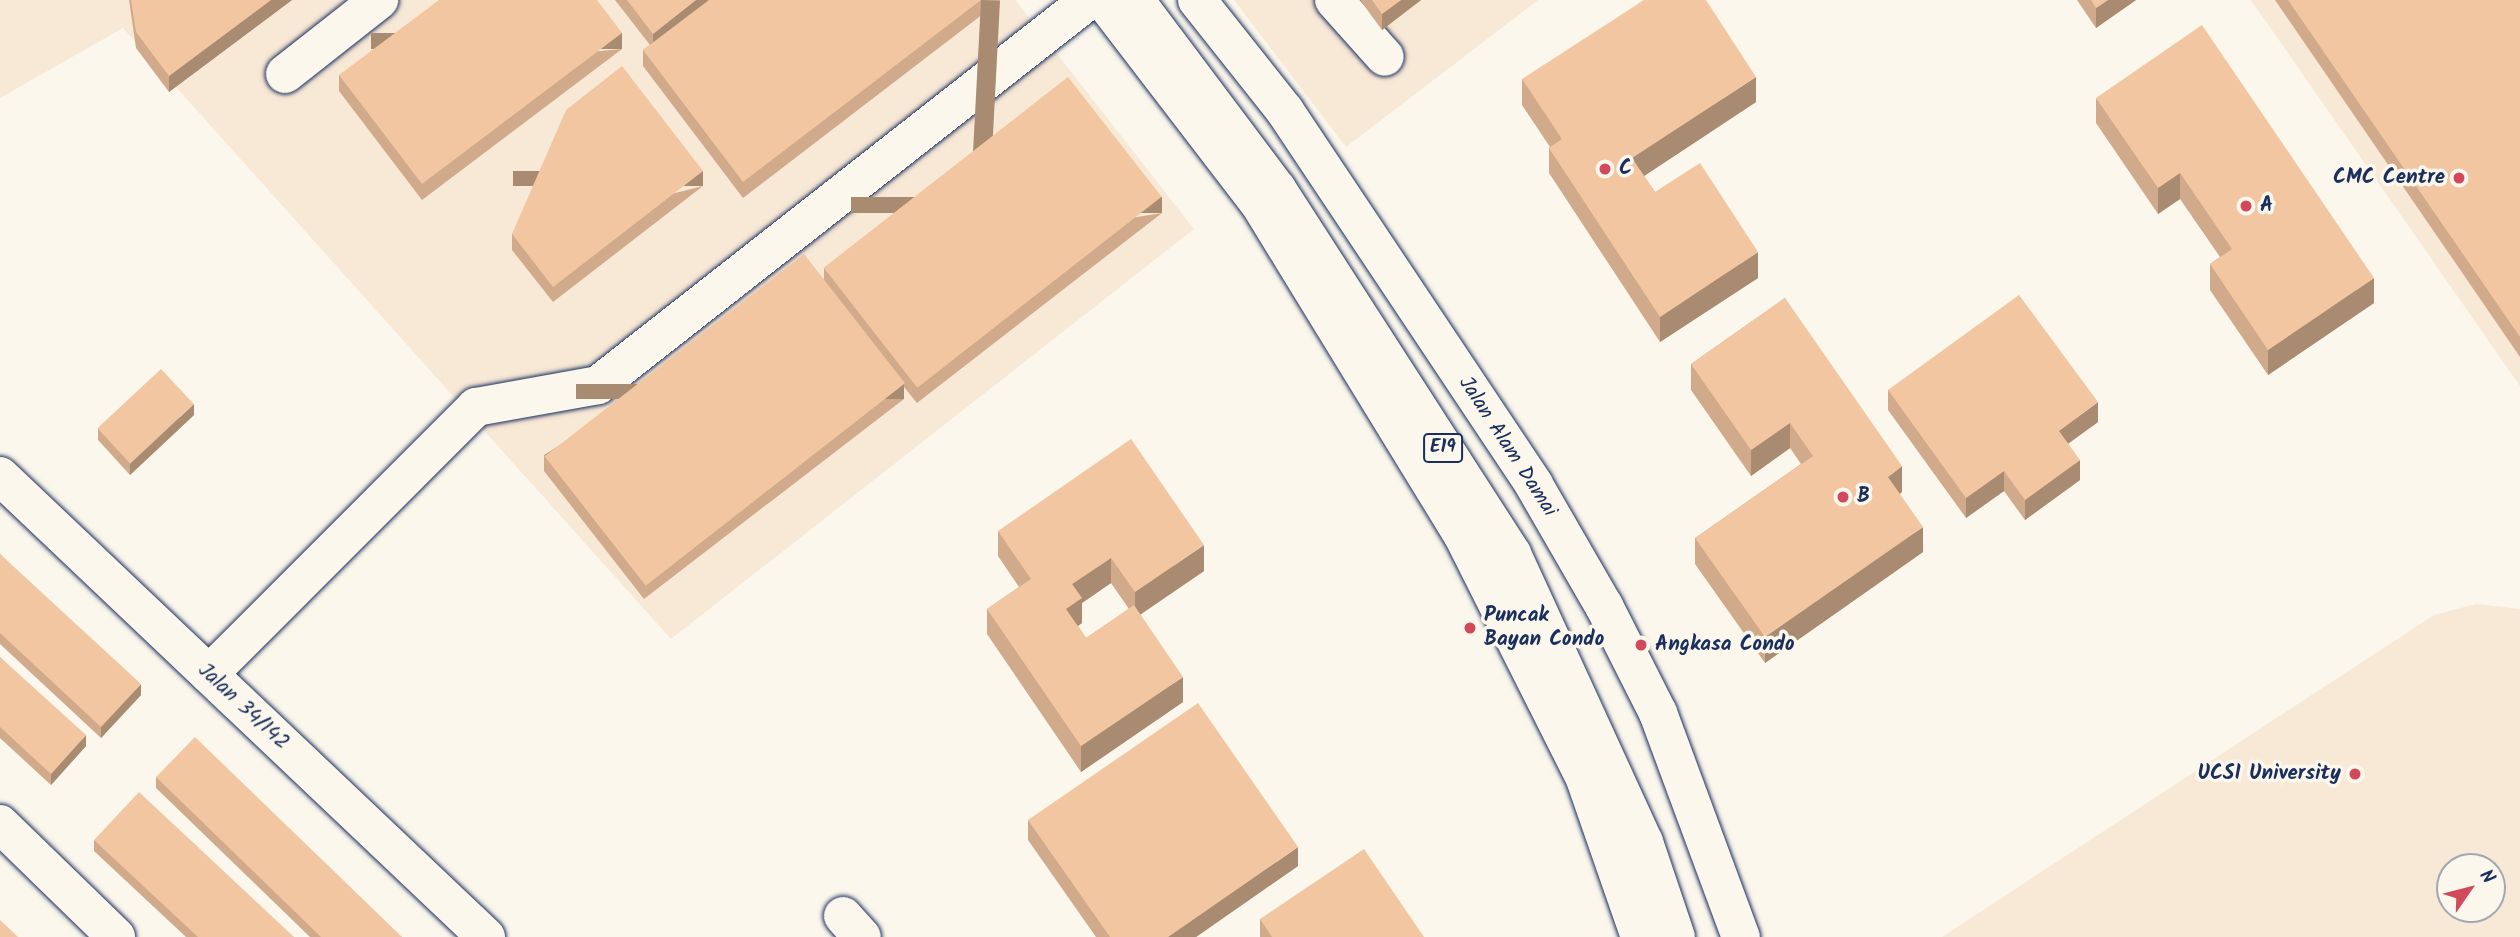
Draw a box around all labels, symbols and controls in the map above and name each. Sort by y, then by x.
place label: C [1619,156,1632,182]
marker: C [1597,161,1613,177]
place label: CMC Centre [2333,165,2445,191]
marker: CMC Centre [2451,170,2467,186]
place label: A [2260,193,2273,219]
marker: A [2238,198,2254,214]
street label: Jalan Alam Damai [1452,372,1562,522]
road number: E19 [1422,432,1464,463]
place label: B [1857,484,1870,510]
marker: B [1835,489,1851,505]
place label: Puncak Bayan Condo [1484,603,1604,653]
marker: Puncak Bayan Condo [1462,620,1478,636]
place label: Angkasa Condo [1655,632,1795,658]
marker: Angkasa Condo [1633,637,1649,653]
street label: Jalan 34/142 [192,658,294,756]
place label: UCSI University [2197,761,2341,787]
marker: UCSI University [2347,766,2363,782]
north arrow [2436,853,2506,923]
text: N [2471,864,2502,891]

